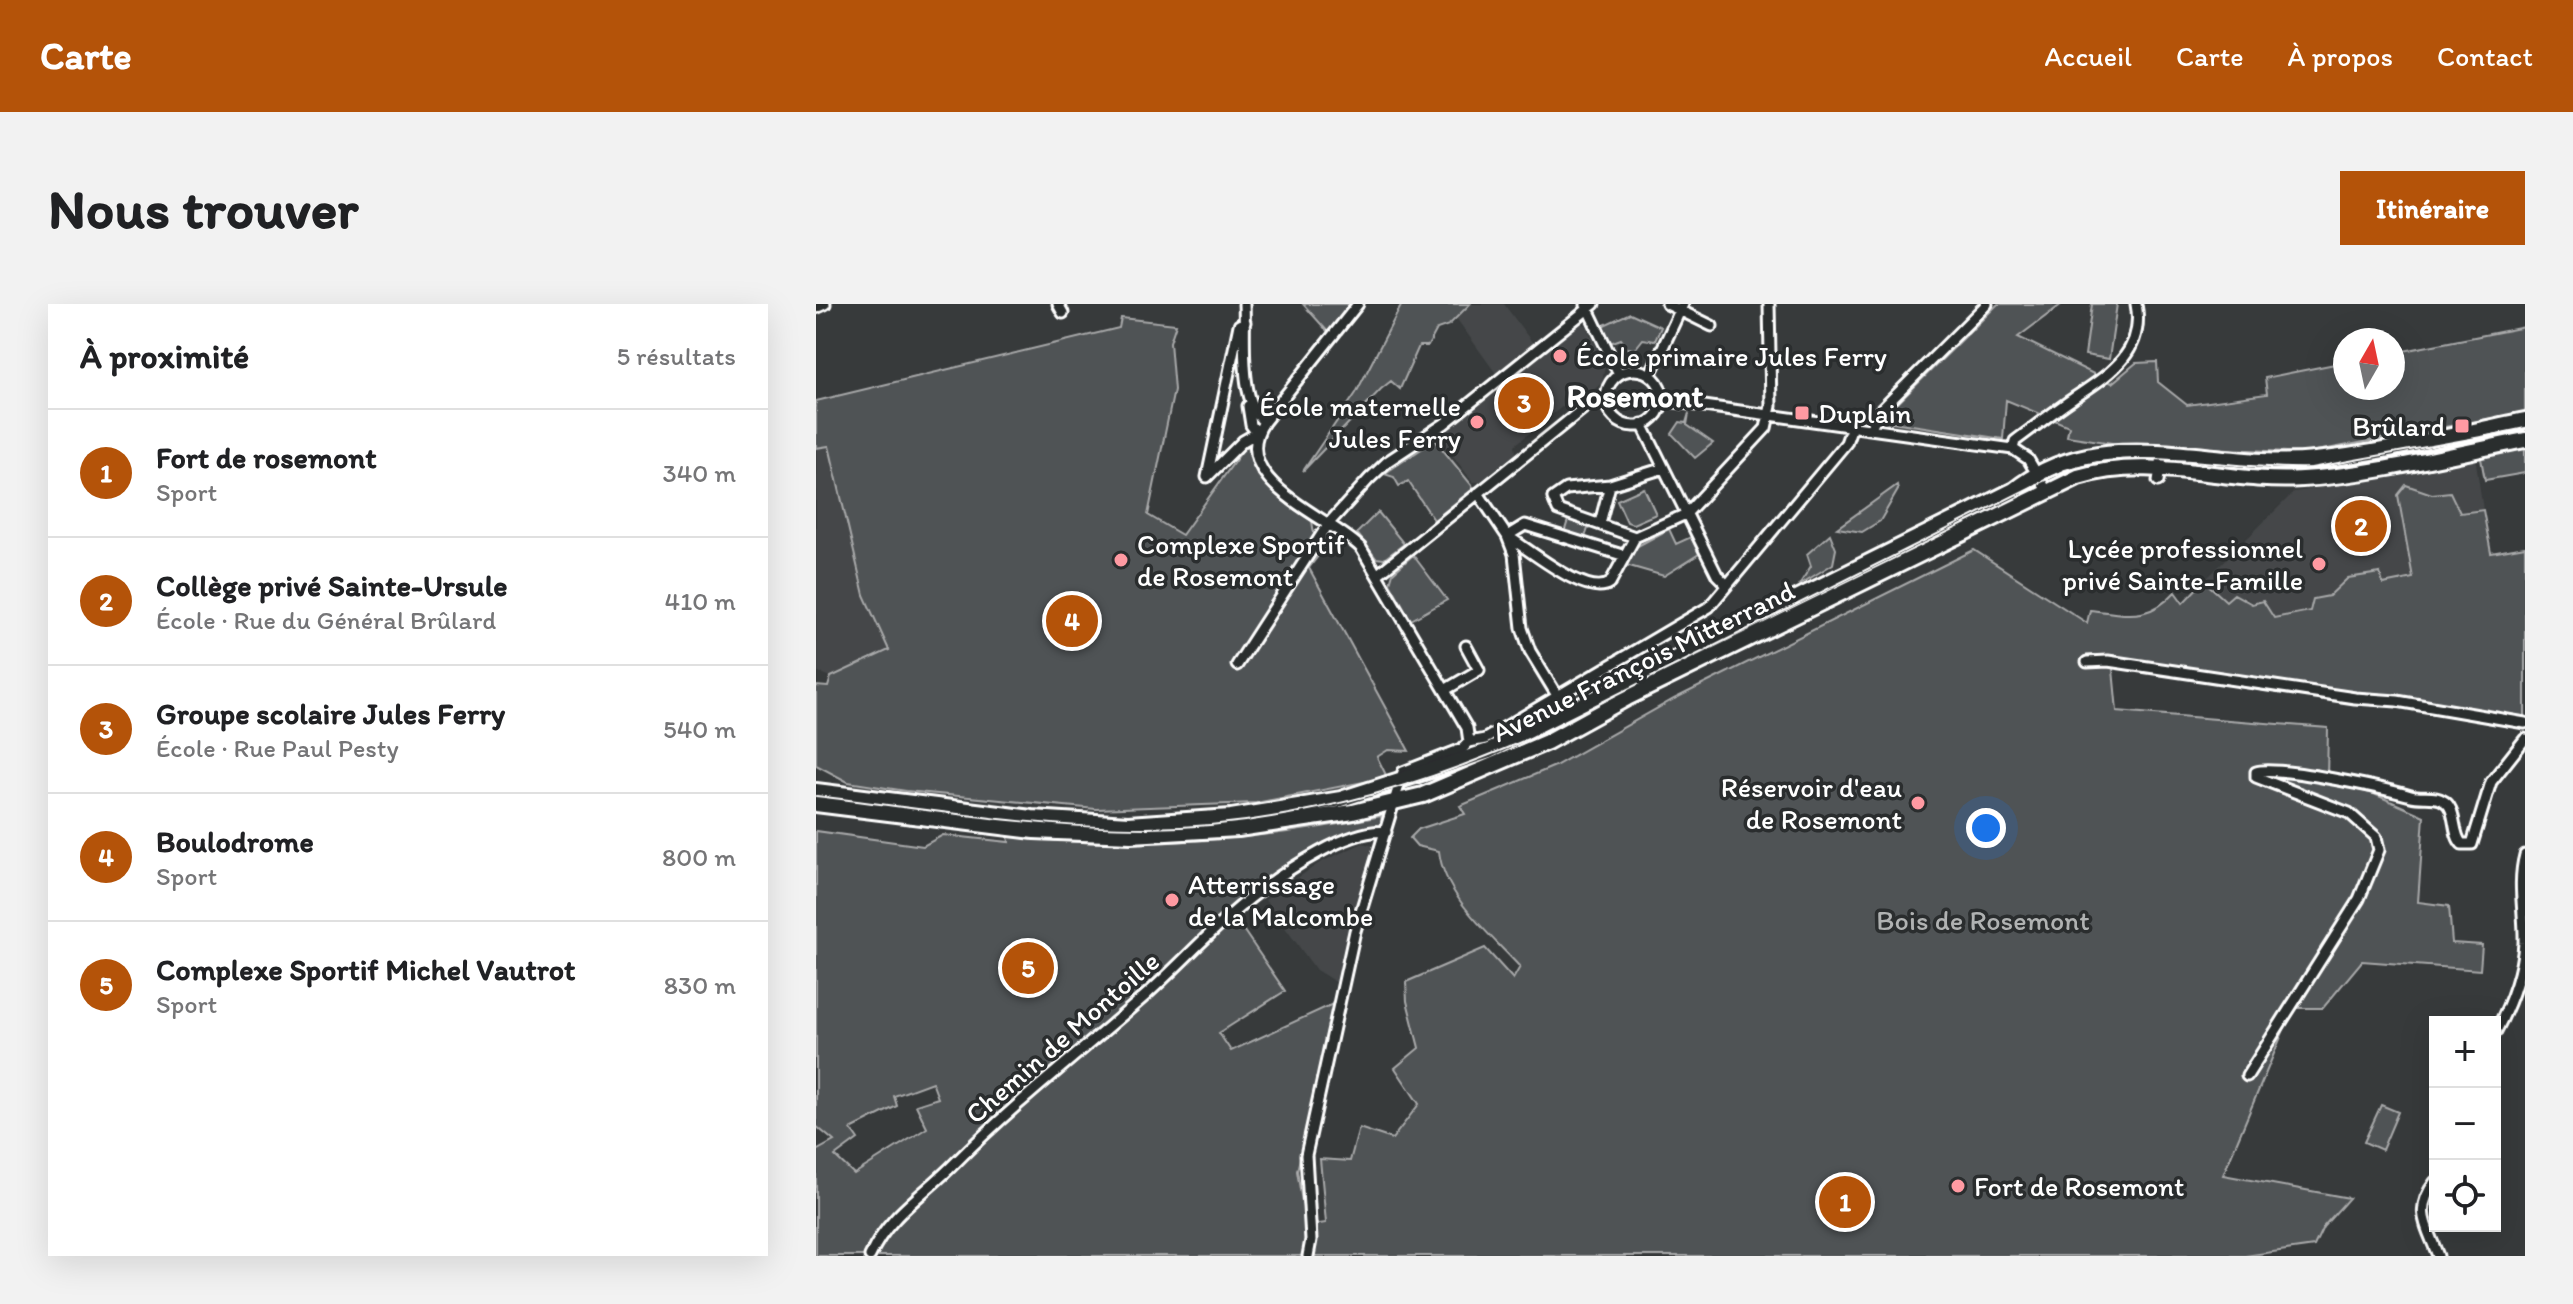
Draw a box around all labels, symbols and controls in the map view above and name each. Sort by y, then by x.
text: Carte [40,33,132,79]
text: Accueil [2044,39,2132,73]
text: Carte [2176,39,2244,73]
text: À propos [2288,39,2393,73]
text: Contact [2437,39,2533,73]
button: Itinéraire [2340,171,2525,245]
text: Nous trouver [48,175,358,242]
north arrow [2333,328,2405,400]
text: À proximité [80,336,249,377]
place label: École primaire Jules Ferry [1576,339,1887,373]
text: 5 résultats [616,340,736,372]
marker: École primaire Jules Ferry [1551,347,1569,365]
pin: 3 [1498,373,1550,433]
district label: Rosemont [1566,377,1704,415]
place label: École maternelle Jules Ferry [1259,389,1461,455]
place label: Duplain [1818,396,1912,430]
marker: Duplain [1793,404,1811,422]
place label: Brûlard [2352,409,2447,443]
marker: École maternelle Jules Ferry [1468,413,1486,431]
marker: Brûlard [2453,417,2471,435]
text: Fort de rosemont [156,439,376,476]
text: 1 [100,457,112,489]
text: 340 m [662,457,736,489]
text: Sport [156,476,217,508]
pin: 2 [2335,496,2387,556]
place label: Complexe Sportif de Rosemont [1137,527,1345,593]
place label: Lycée professionnel privé Sainte-Famille [2062,531,2303,597]
marker: Complexe Sportif de Rosemont [1112,551,1130,569]
marker: Lycée professionnel privé Sainte-Famille [2310,555,2328,573]
text: Collège privé Sainte-Ursule [156,567,507,604]
street label: Avenue François Mitterrand [1486,573,1800,749]
text: 2 [99,585,113,617]
text: 410 m [665,585,736,617]
pin: 4 [1046,591,1098,651]
text: École · Rue du Général Brûlard [156,604,496,636]
text: Groupe scolaire Jules Ferry [156,695,505,732]
text: 3 [99,713,113,745]
text: 540 m [663,713,736,745]
text: École · Rue Paul Pesty [156,732,399,764]
place label: Réservoir d'eau de Rosemont [1721,770,1902,836]
marker: Réservoir d'eau de Rosemont [1909,794,1927,812]
your location [1966,808,2006,848]
text: Boulodrome [156,823,314,860]
text: 4 [98,841,114,873]
text: 800 m [662,841,736,873]
text: Sport [156,860,217,892]
place label: Atterrissage de la Malcombe [1188,867,1373,933]
marker: Atterrissage de la Malcombe [1163,891,1181,909]
park label: Bois de Rosemont [1876,903,2090,937]
pin: 5 [1002,938,1054,998]
street label: Chemin de Montoille [958,944,1166,1130]
text: Complexe Sportif Michel Vautrot [156,951,575,988]
text: 5 [99,969,113,1001]
text: 830 m [664,969,736,1001]
text: Sport [156,988,217,1020]
map controls [2429,1016,2501,1232]
button: + [2429,1016,2501,1088]
button: − [2429,1088,2501,1160]
button: locate [2429,1160,2501,1232]
place label: Fort de Rosemont [1974,1169,2185,1203]
pin: 1 [1819,1172,1871,1232]
marker: Fort de Rosemont [1949,1177,1967,1195]

